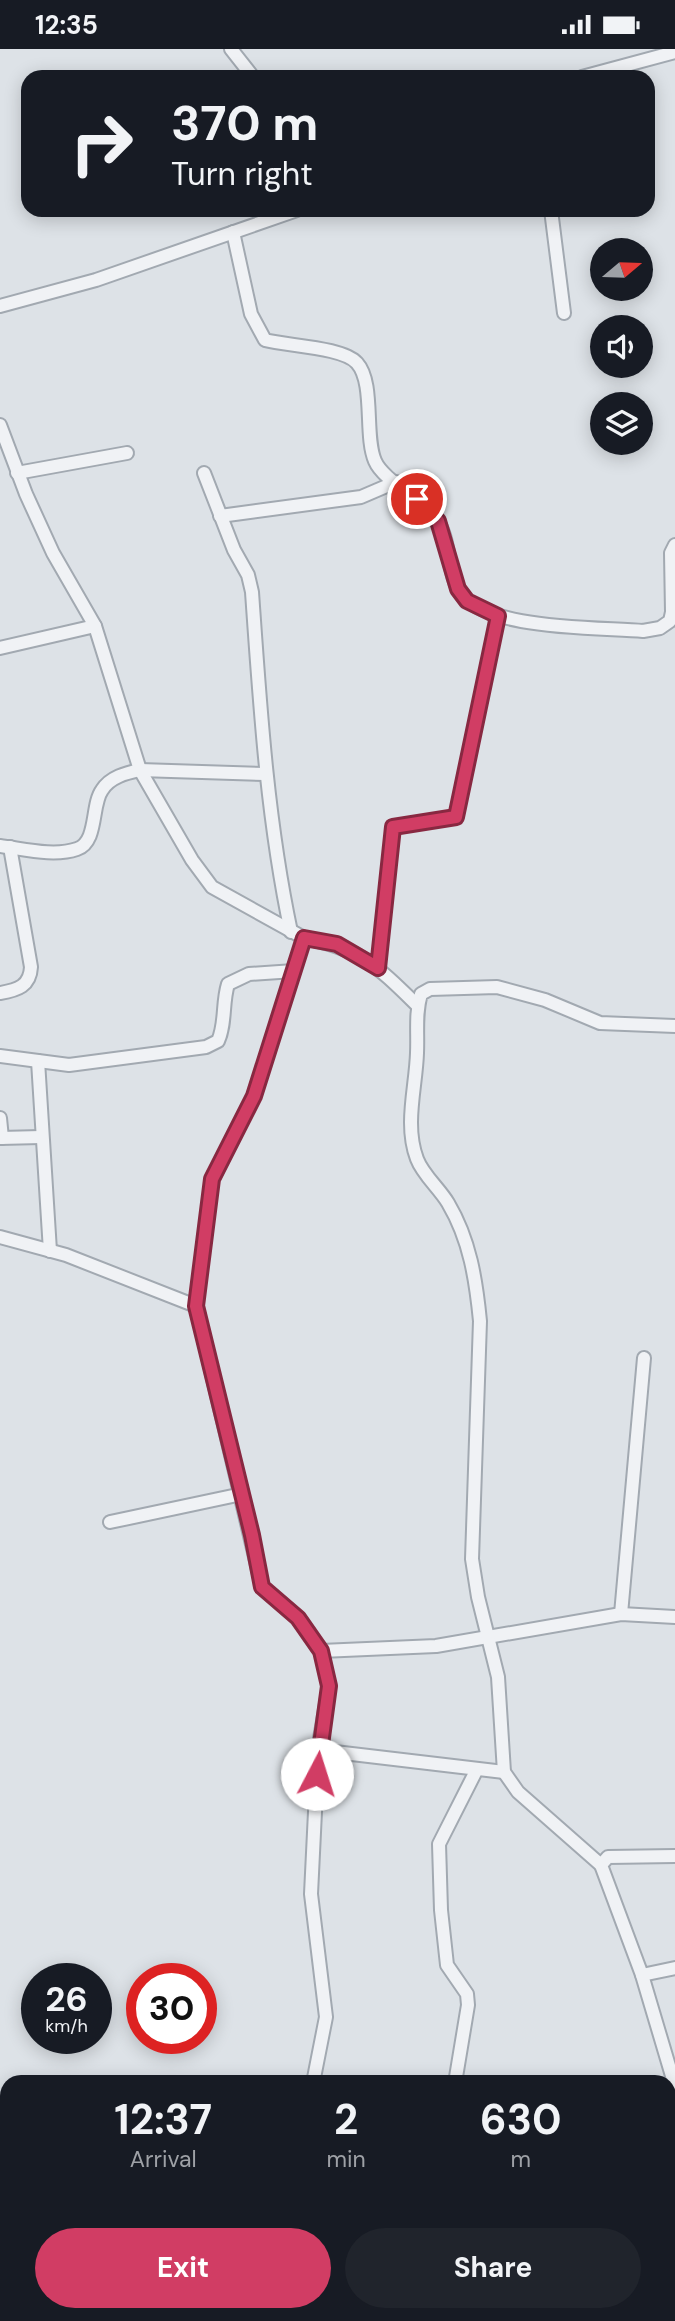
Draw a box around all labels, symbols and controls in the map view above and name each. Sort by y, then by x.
text: 12:35 [35,8,98,42]
text: 370 m [171,91,318,155]
icon: right [56,98,147,189]
text: Turn right [171,153,313,195]
north arrow [590,238,653,301]
map controls [590,238,653,455]
button: sound [590,315,653,378]
button: layers [590,392,653,455]
pin [387,469,447,529]
icon: arrive [398,480,436,518]
position arrow [280,1737,354,1811]
speed limit sign: 30 [126,1963,217,2054]
text: 26 [45,1976,88,2022]
text: km/h [45,2014,88,2038]
text: 12:37 [114,2092,212,2147]
text: 2 [334,2092,358,2147]
text: 630 [480,2092,562,2147]
text: Arrival [130,2144,197,2174]
text: min [327,2144,366,2174]
text: m [511,2144,531,2174]
button: Exit [35,2228,331,2308]
button: Share [345,2228,641,2308]

